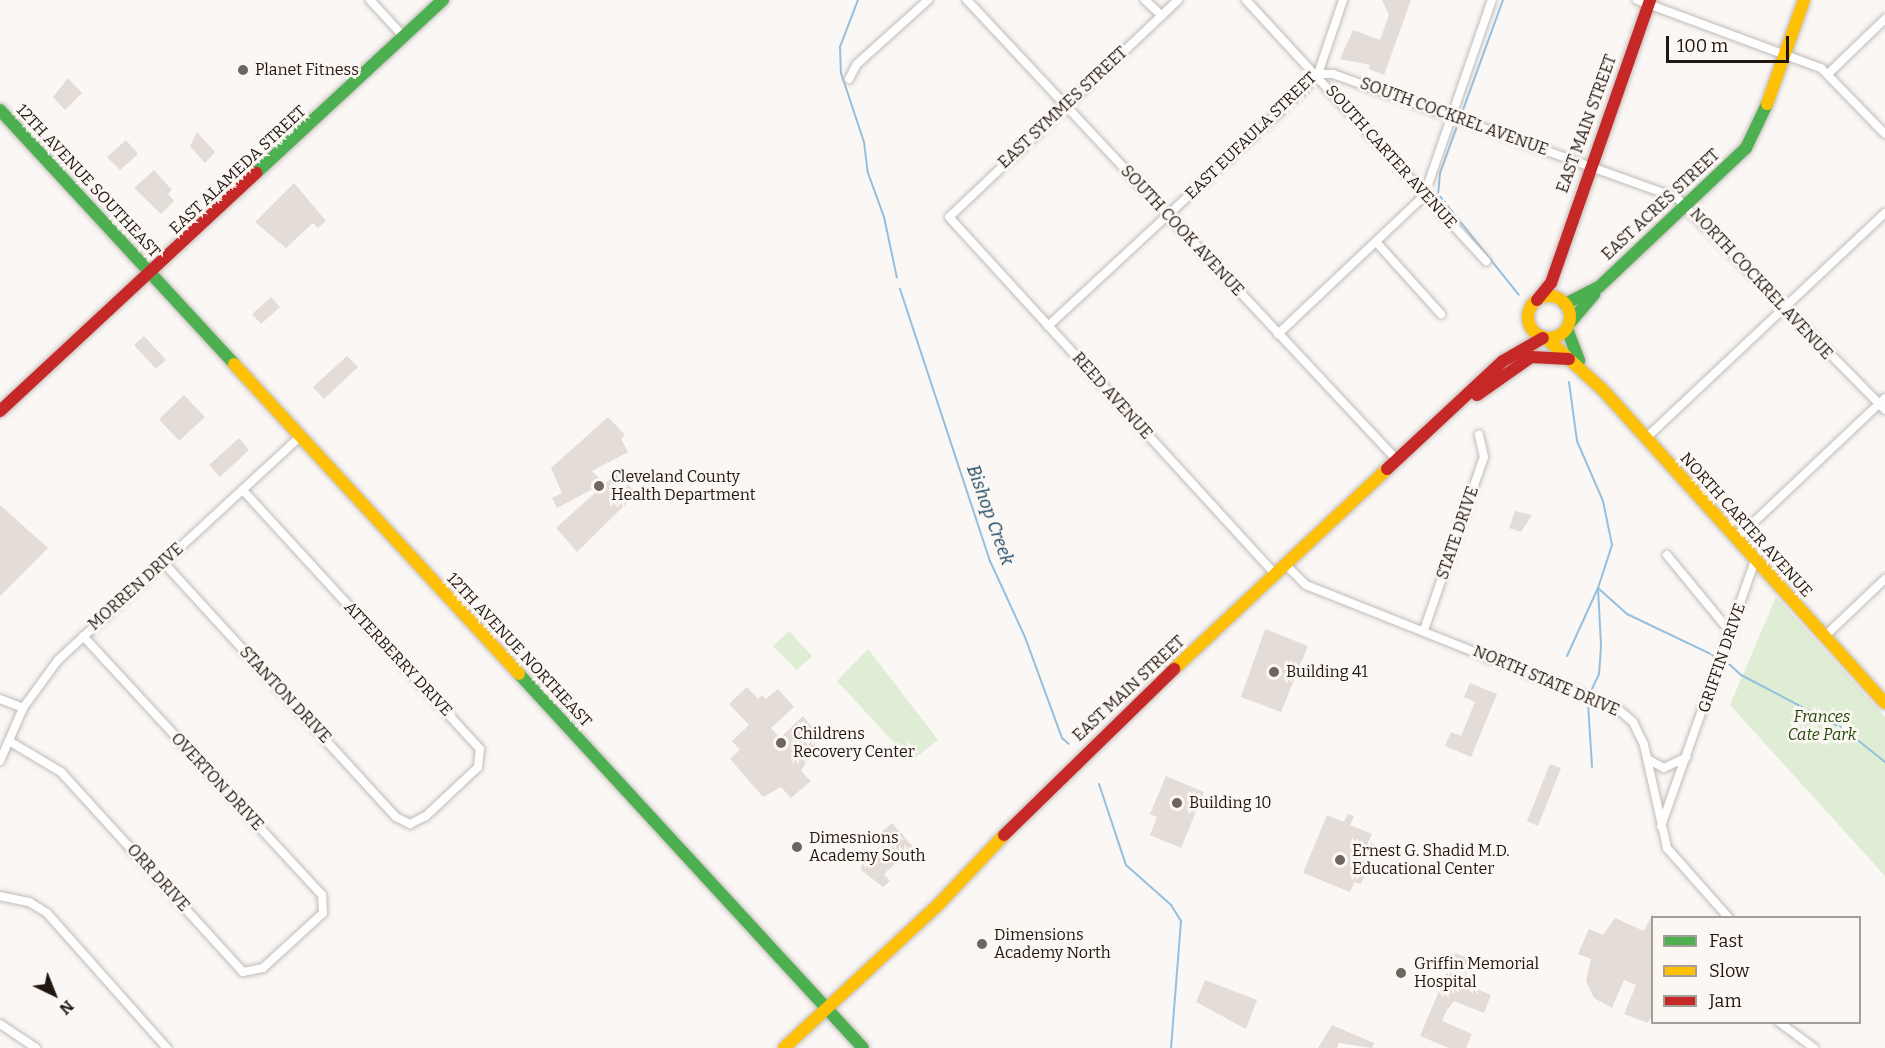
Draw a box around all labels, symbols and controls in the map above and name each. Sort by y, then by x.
scale bar [1669,24,1792,62]
text: 100 m [1677,35,1728,57]
street label: EAST SYMMES STREET [995,43,1131,173]
street label: EAST MAIN STREET [1553,52,1621,196]
place label: Planet Fitness [255,60,359,80]
marker: Planet Fitness [236,63,250,77]
street label: EAST EUFAULA STREET [1182,68,1320,204]
street label: SOUTH COCKREL AVENUE [1357,74,1551,160]
street label: SOUTH CARTER AVENUE [1321,81,1461,233]
street label: 12TH AVENUE SOUTHEAST [12,100,164,262]
street label: EAST ALAMEDA STREET [166,102,310,238]
street label: EAST ACRES STREET [1598,145,1724,265]
street label: SOUTH COOK AVENUE [1116,162,1248,300]
street label: NORTH COCKREL AVENUE [1686,204,1836,364]
street label: REED AVENUE [1068,349,1156,443]
street label: NORTH CARTER AVENUE [1676,449,1816,601]
water label: Bishop Creek [962,462,1018,568]
place label: Cleveland County Health Department [611,467,756,505]
marker: Cleveland County Health Department [592,479,606,493]
street label: STATE DRIVE [1433,484,1483,582]
street label: MORREN DRIVE [85,539,187,635]
street label: 12TH AVENUE NORTHEAST [443,569,595,731]
street label: ATTERBERRY DRIVE [340,598,456,720]
street label: GRIFFIN DRIVE [1694,601,1750,715]
street label: EAST MAIN STREET [1069,632,1189,746]
street label: NORTH STATE DRIVE [1470,642,1622,720]
street label: STANTON DRIVE [235,643,335,747]
place label: Building 41 [1286,662,1368,682]
marker: Building 41 [1267,665,1281,679]
park label: Frances Cate Park [1788,707,1856,745]
place label: Childrens Recovery Center [793,724,915,762]
street label: OVERTON DRIVE [167,729,267,835]
marker: Childrens Recovery Center [774,736,788,750]
place label: Building 10 [1189,793,1272,813]
marker: Building 10 [1170,796,1184,810]
place label: Dimesnions Academy South [809,828,925,866]
street label: ORR DRIVE [123,840,193,916]
marker: Dimesnions Academy South [790,840,804,854]
place label: Ernest G. Shadid M.D. Educational Center [1352,841,1510,879]
marker: Ernest G. Shadid M.D. Educational Center [1333,853,1347,867]
legend [1651,916,1861,1024]
place label: Dimensions Academy North [994,925,1111,963]
text: Fast [1709,930,1744,952]
marker: Dimensions Academy North [975,937,989,951]
place label: Griffin Memorial Hospital [1414,954,1539,992]
text: Slow [1709,960,1749,982]
north arrow [24,964,84,1024]
marker: Griffin Memorial Hospital [1392,964,1410,982]
text: Jam [1709,990,1742,1012]
text: N [56,996,78,1019]

